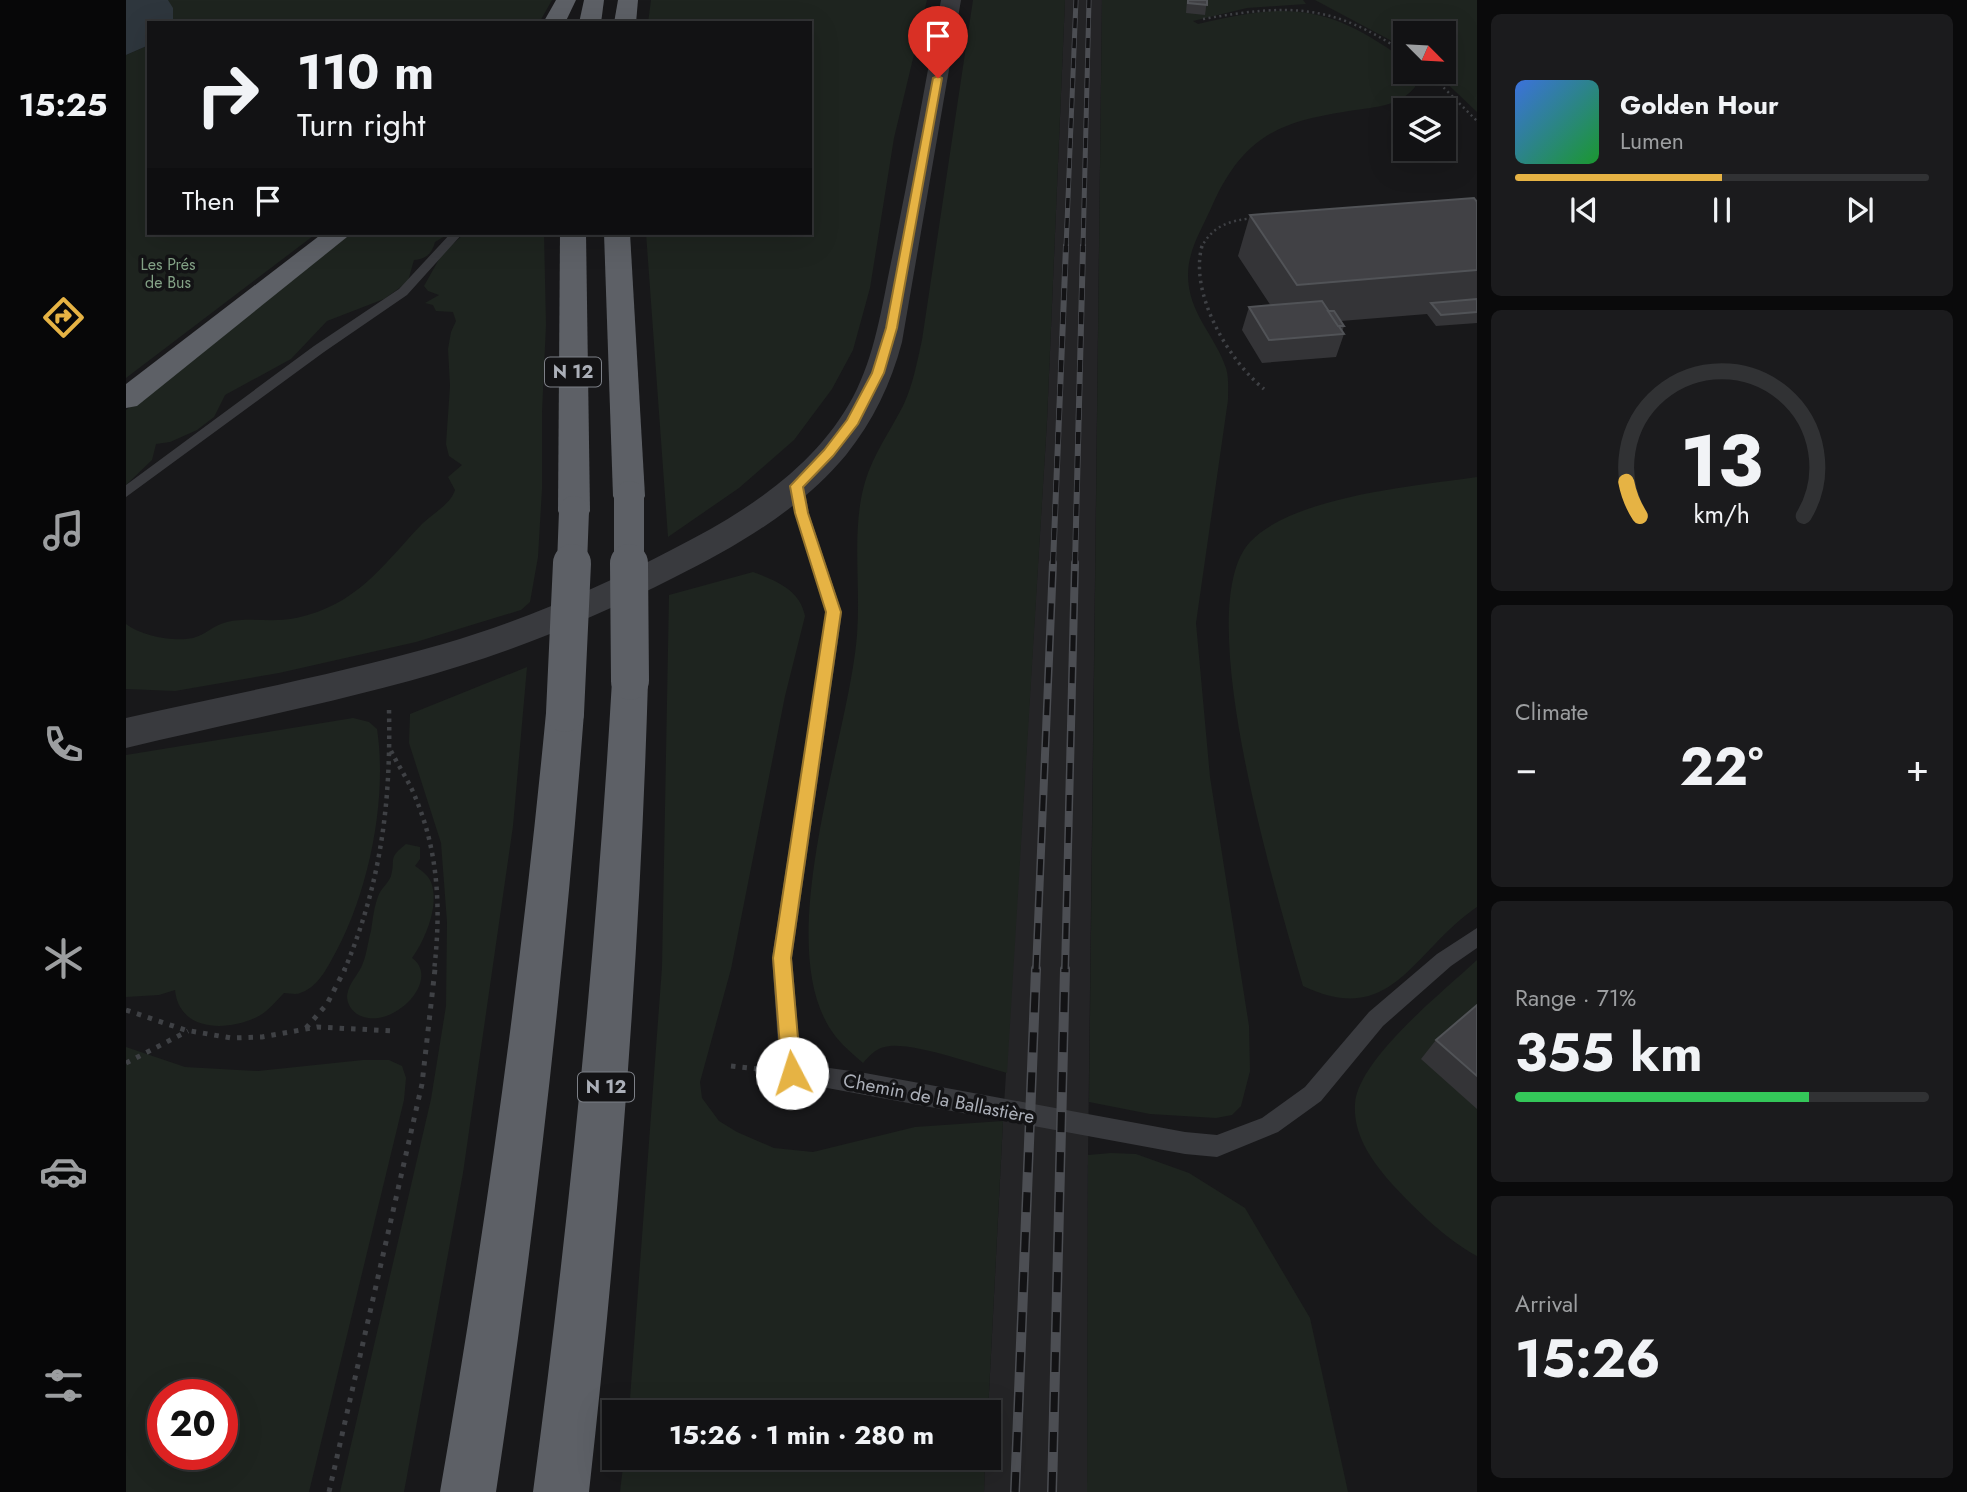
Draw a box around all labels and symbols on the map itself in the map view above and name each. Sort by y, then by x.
pin [908,6,968,78]
north arrow [1393,21,1456,84]
park label: Les Prés de Bus [140,253,196,294]
road number: N 12 [545,358,601,386]
position arrow [755,1036,829,1110]
street label: Chemin de la Ballastière [841,1067,1037,1130]
road number: N 12 [578,1072,634,1102]
speed limit sign: 20 [147,1379,238,1470]

